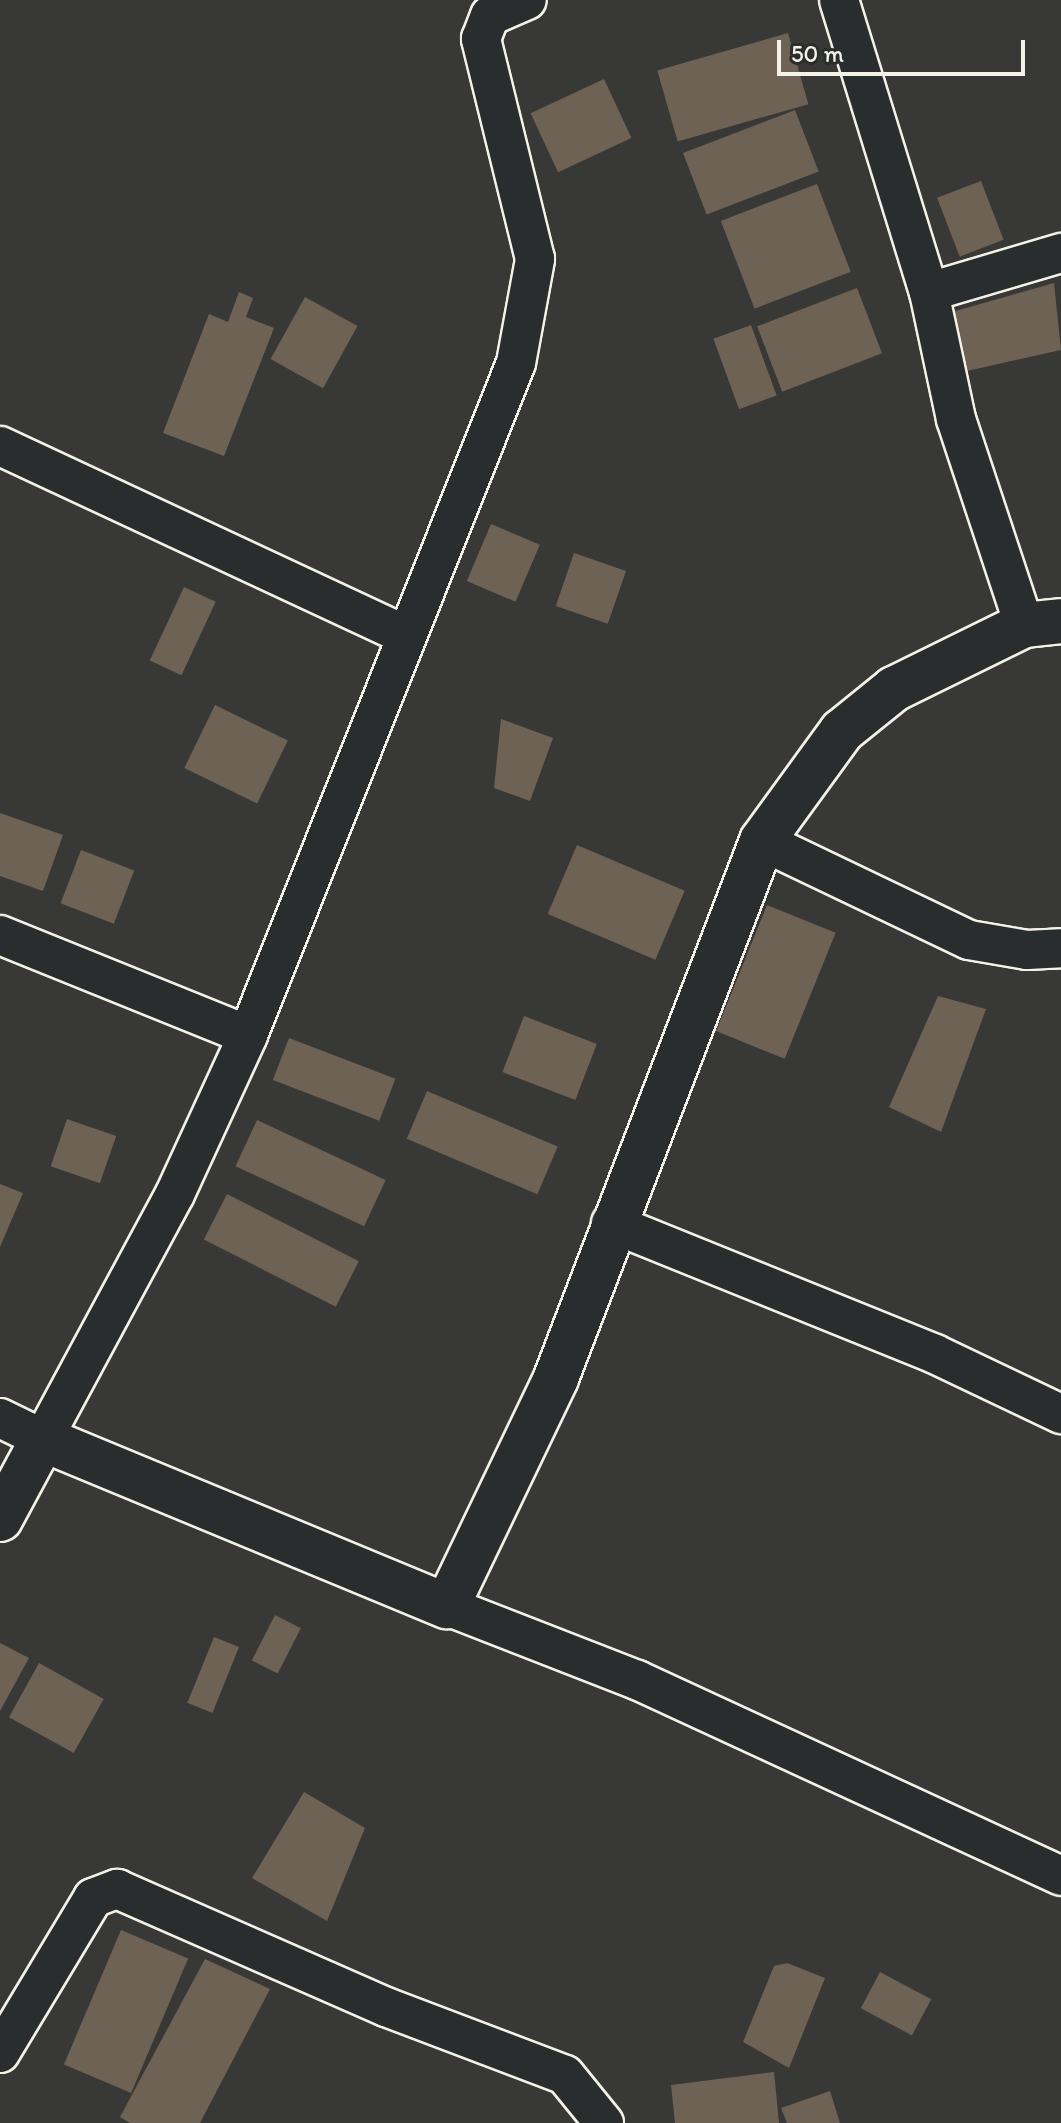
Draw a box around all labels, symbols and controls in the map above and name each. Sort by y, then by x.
scale bar [781,24,1029,74]
text: 50 m [791,39,844,68]

